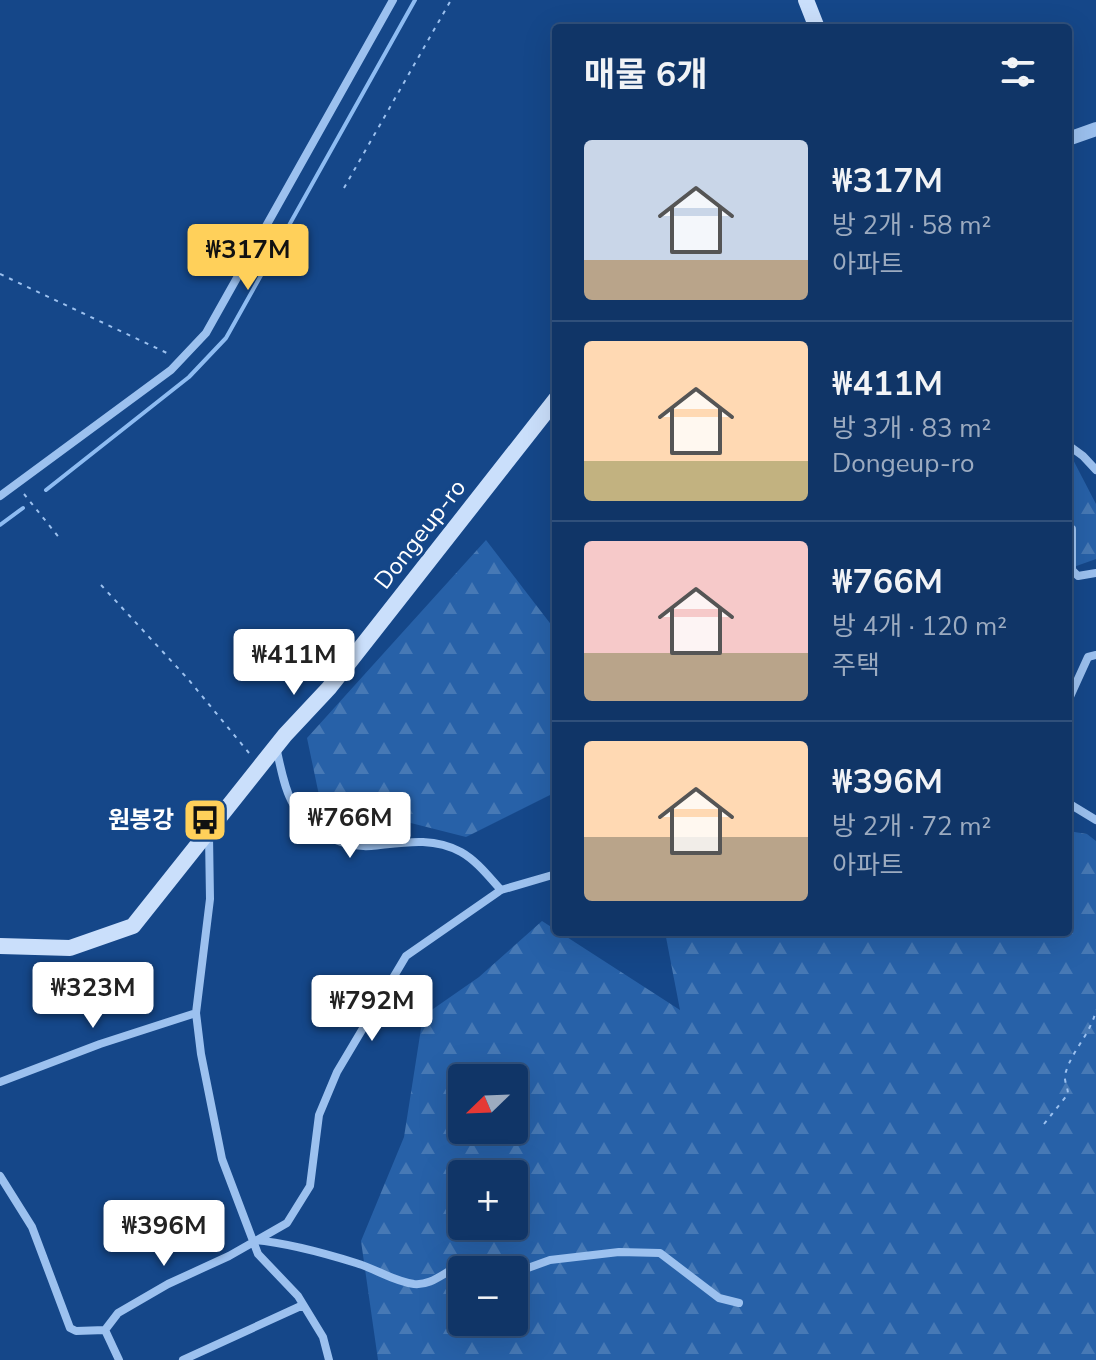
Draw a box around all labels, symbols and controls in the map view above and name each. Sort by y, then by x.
icon: filters [996,50,1040,94]
text: 매물 6개 [584,52,707,98]
text: ₩317M [832,158,943,204]
icon: home [648,172,744,268]
text: 방 2개 · 58 m² [832,208,991,243]
pin: ₩317M [192,224,304,292]
text: ₩317M [206,232,290,267]
text: 아파트 [832,247,904,282]
text: ₩411M [832,361,943,407]
icon: home [648,373,744,469]
text: 방 3개 · 83 m² [832,411,991,446]
text: Dongeup-ro [832,446,974,481]
street label: Dongeup-ro [367,472,473,596]
text: ₩766M [832,559,943,605]
icon: home [648,573,744,669]
text: 방 4개 · 120 m² [832,609,1007,644]
pin: ₩411M [238,629,350,697]
text: ₩411M [252,637,336,672]
text: 주택 [832,648,880,683]
text: ₩396M [832,759,943,805]
icon: home [648,773,744,869]
pin: ₩766M [294,792,406,860]
bus stop icon: 원봉강 [181,796,229,844]
text: ₩766M [308,800,392,835]
place label: 원봉강 [108,804,174,836]
text: 방 2개 · 72 m² [832,809,991,844]
text: 아파트 [832,848,904,883]
pin: ₩323M [37,962,149,1030]
text: ₩323M [51,970,135,1005]
pin: ₩792M [316,975,428,1043]
text: ₩792M [330,983,414,1018]
north arrow [448,1064,528,1144]
map controls [448,1064,528,1336]
button: + [448,1160,528,1240]
pin: ₩396M [108,1200,220,1268]
text: ₩396M [122,1208,206,1243]
button: − [448,1256,528,1336]

